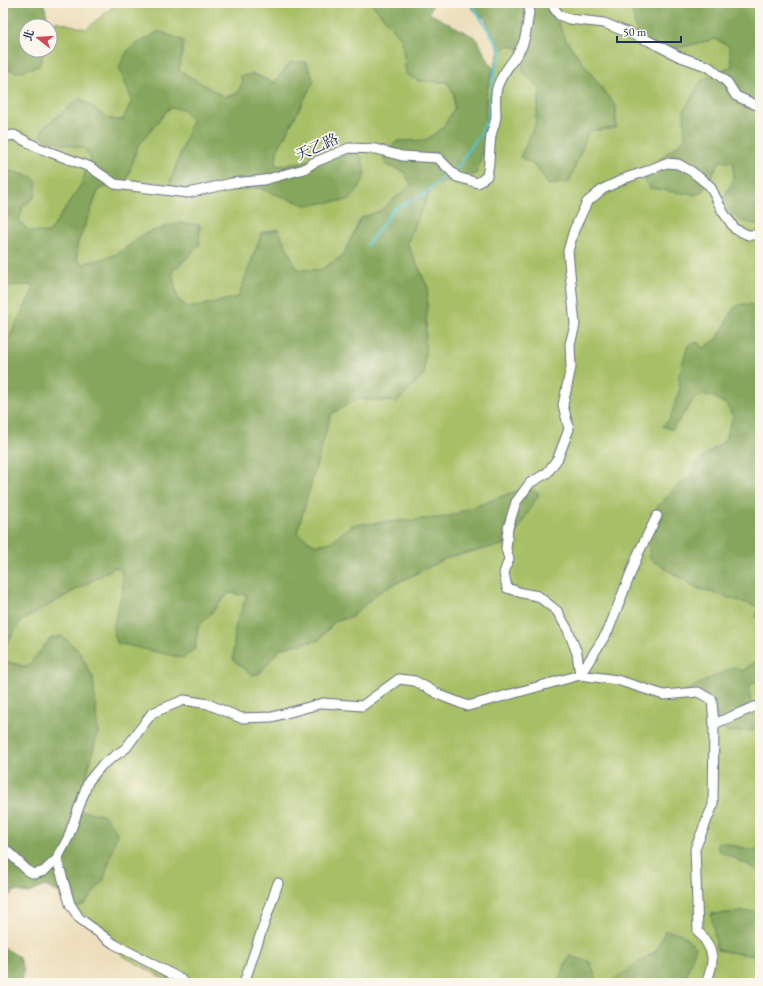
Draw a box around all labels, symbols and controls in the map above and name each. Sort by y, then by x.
north arrow [18,18,58,58]
scale bar [617,18,681,44]
text: 50 m [623,24,647,40]
text: 北 [20,28,37,42]
street label: 天乙路 [292,129,341,164]

